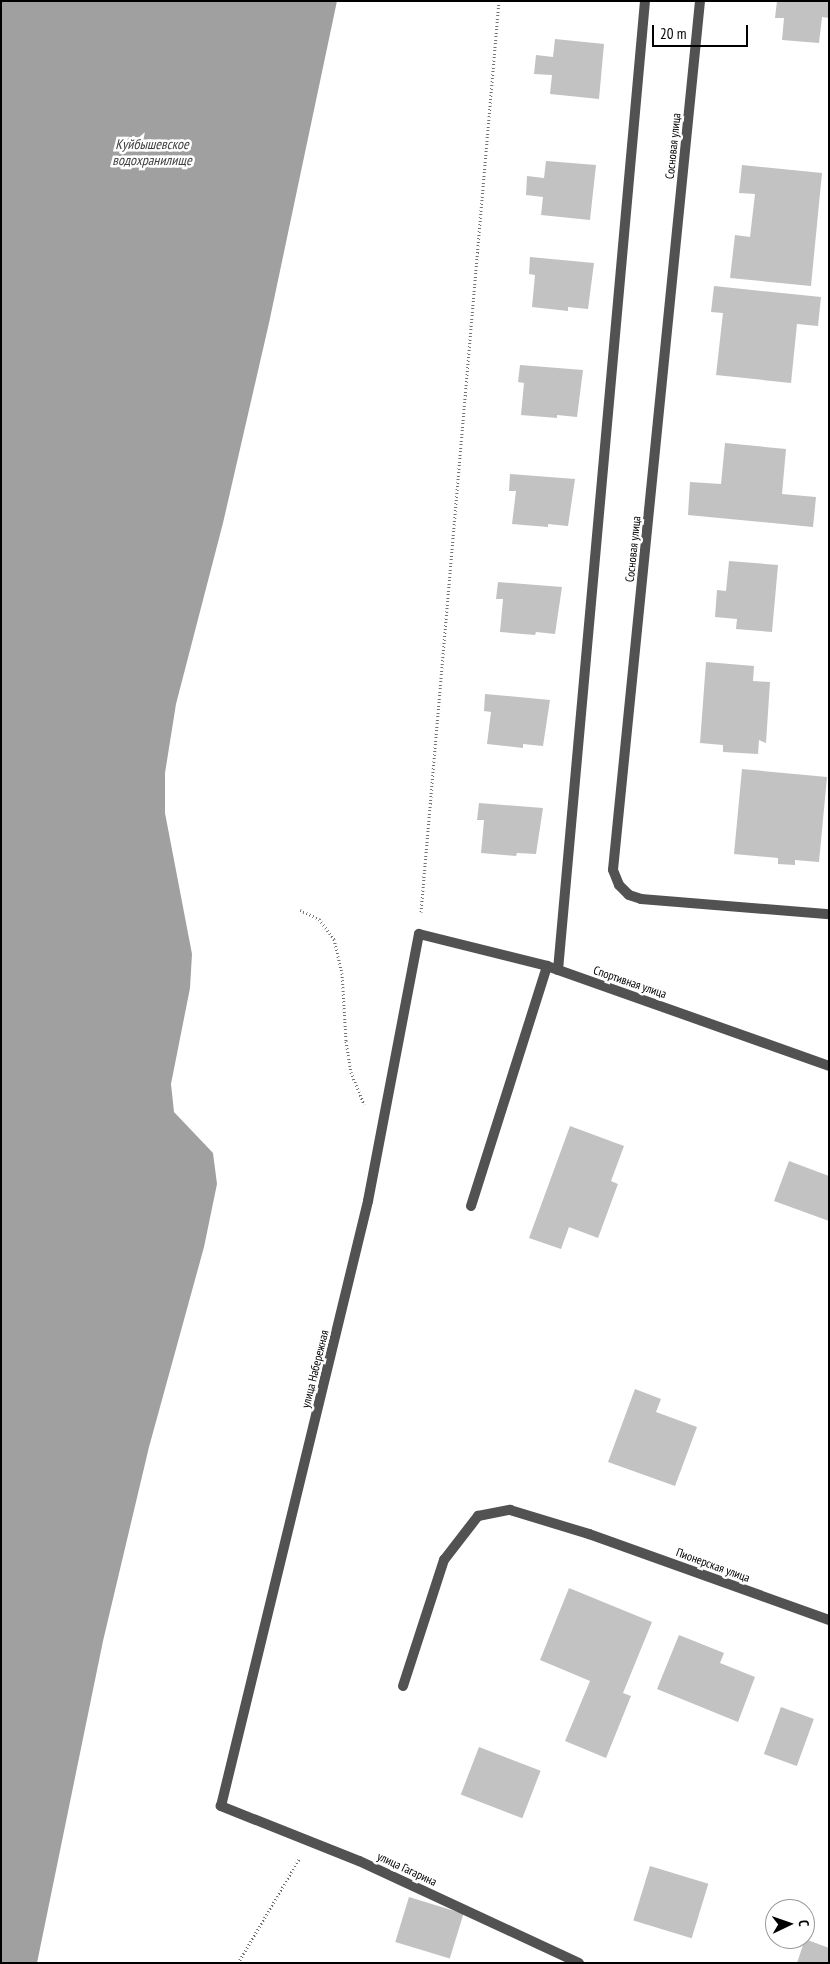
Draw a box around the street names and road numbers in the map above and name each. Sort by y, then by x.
street label: Сосновая улица [662,112,684,180]
street label: Сосновая улица [622,515,644,583]
street label: Спортивная улица [591,963,669,1001]
street label: улица Набережная [298,1329,332,1409]
street label: Пионерская улица [674,1545,752,1585]
street label: улица Гагарина [375,1849,439,1889]

